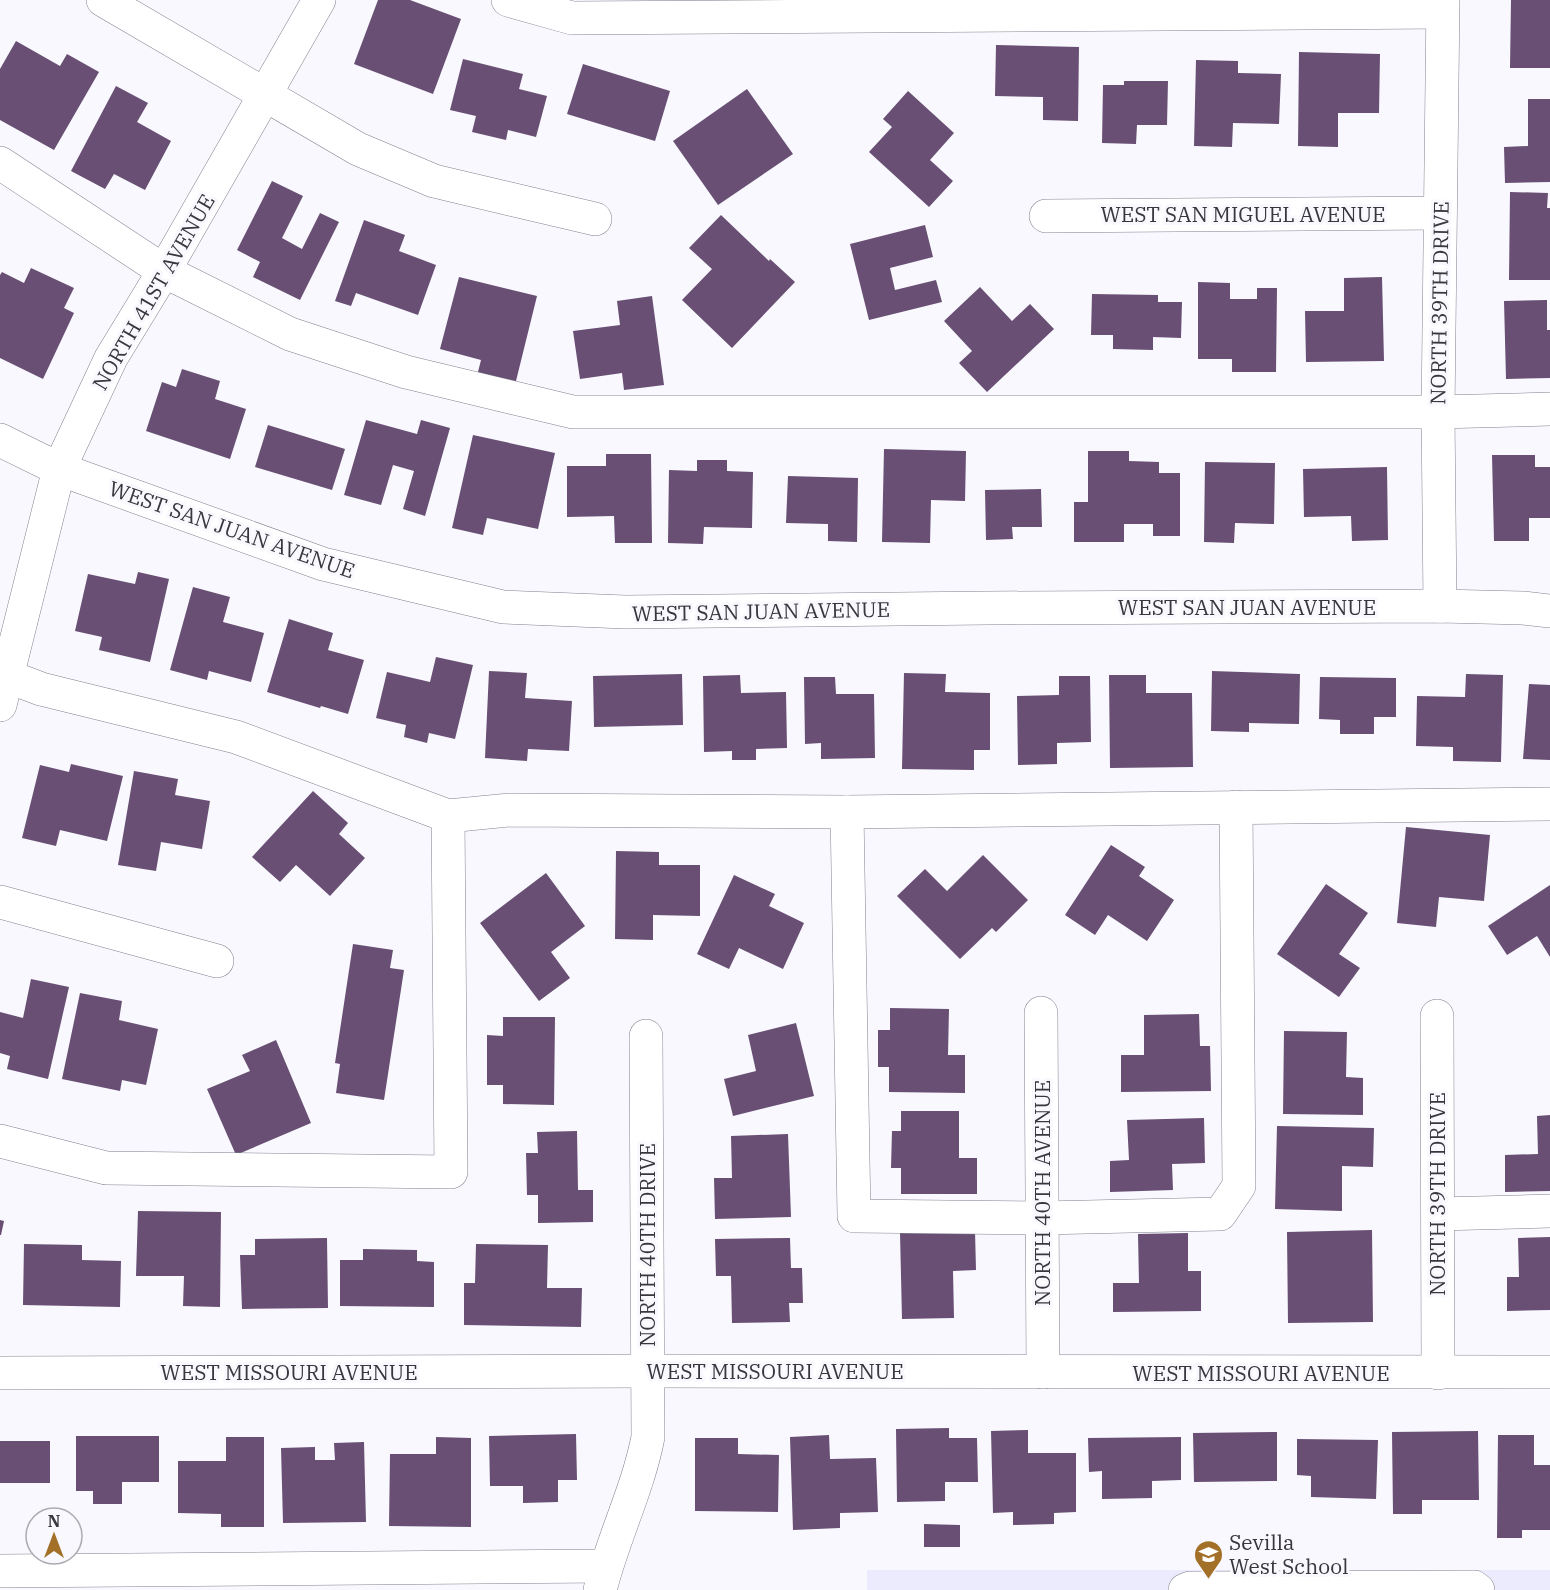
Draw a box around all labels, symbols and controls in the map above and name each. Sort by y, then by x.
street label: NORTH 41ST AVENUE [85,189,221,395]
street label: WEST SAN MIGUEL AVENUE [1100,200,1386,228]
street label: NORTH 39TH DRIVE [1423,201,1455,405]
street label: WEST SAN JUAN AVENUE [105,474,359,584]
street label: WEST SAN JUAN AVENUE [1118,593,1376,621]
street label: WEST SAN JUAN AVENUE [632,595,890,627]
street label: NORTH 40TH AVENUE [1028,1080,1056,1306]
street label: NORTH 39TH DRIVE [1423,1092,1451,1296]
street label: NORTH 40TH DRIVE [633,1143,661,1347]
street label: WEST MISSOURI AVENUE [646,1357,904,1385]
street label: WEST MISSOURI AVENUE [160,1358,418,1386]
street label: WEST MISSOURI AVENUE [1132,1359,1390,1387]
north arrow [24,1506,84,1566]
text: N [48,1511,60,1531]
place label: Sevilla West School [1229,1528,1349,1580]
school or university icon: Sevilla West School [1192,1538,1224,1580]

